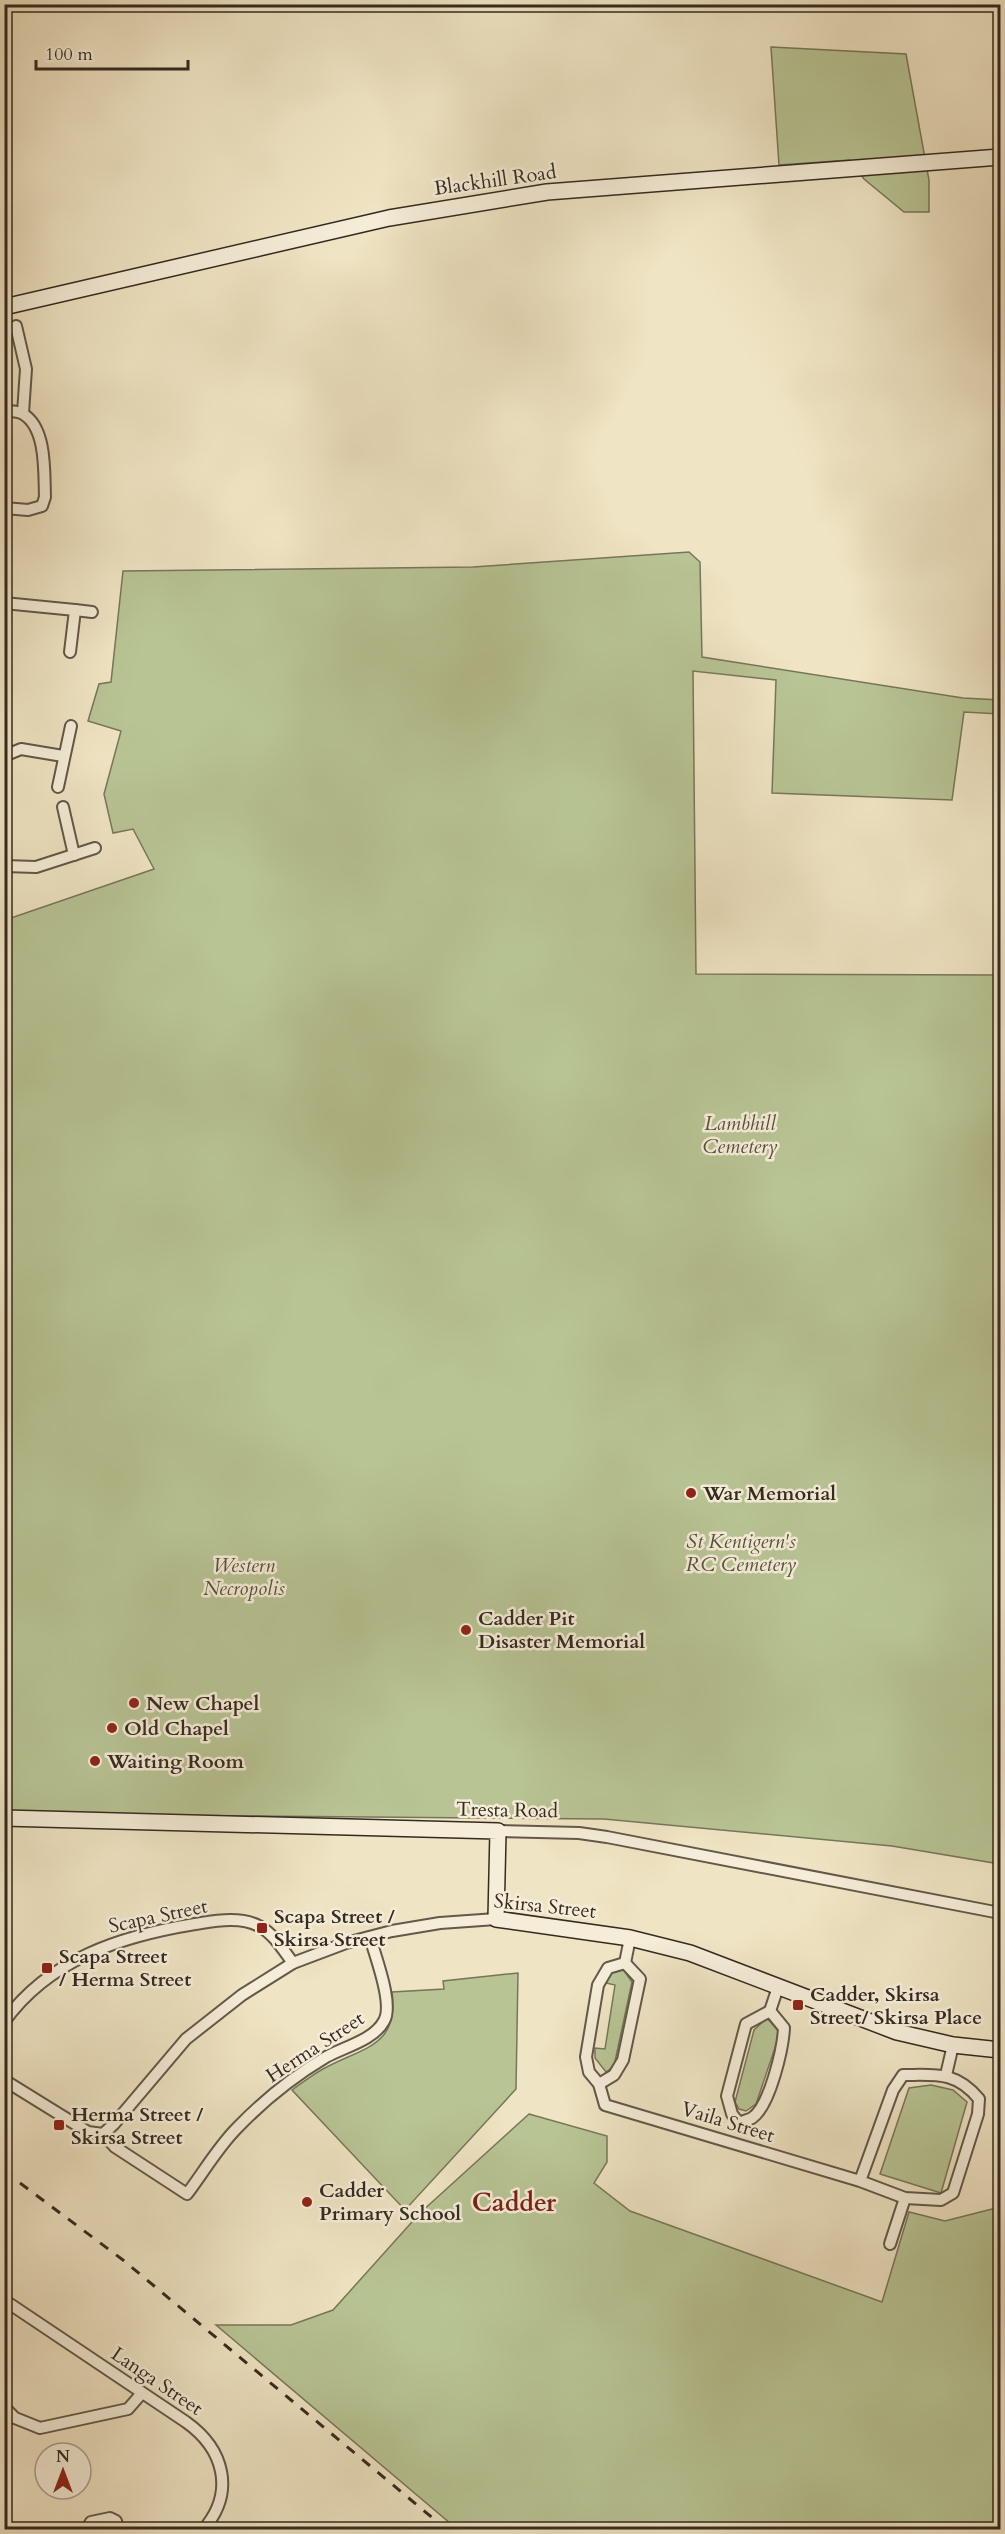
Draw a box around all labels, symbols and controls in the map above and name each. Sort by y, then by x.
scale bar [36,33,188,71]
text: 100 m [45,42,93,67]
street label: Blackhill Road [432,158,558,202]
park label: Lambhill Cemetery [702,1110,778,1160]
place label: War Memorial [702,1480,836,1507]
marker: War Memorial [684,1486,698,1500]
park label: St Kentigern's RC Cemetery [686,1528,797,1578]
park label: Western Necropolis [203,1552,285,1602]
place label: Cadder Pit Disaster Memorial [478,1605,645,1655]
marker: Cadder Pit Disaster Memorial [459,1623,473,1637]
place label: New Chapel [146,1690,260,1717]
marker: New Chapel [127,1696,141,1710]
place label: Old Chapel [124,1715,229,1742]
marker: Old Chapel [105,1721,119,1735]
place label: Waiting Room [106,1748,244,1775]
marker: Waiting Room [88,1754,102,1768]
street label: Tresta Road [456,1796,559,1824]
street label: Skirsa Street [493,1887,598,1925]
street label: Scapa Street [106,1892,211,1940]
place label: Scapa Street / Skirsa Street [274,1903,396,1953]
marker: Scapa Street / Skirsa Street [255,1921,269,1935]
place label: Scapa Street / Herma Street [59,1943,191,1993]
marker: Scapa Street / Herma Street [40,1961,54,1975]
place label: Cadder, Skirsa Street/ Skirsa Place [810,1981,982,2031]
marker: Cadder, Skirsa Street/ Skirsa Place [791,1998,805,2012]
street label: Herma Street [261,2005,370,2089]
street label: Vaila Street [678,2095,779,2149]
place label: Herma Street / Skirsa Street [71,2101,204,2151]
marker: Herma Street / Skirsa Street [52,2118,66,2132]
place label: Cadder Primary School [319,2177,461,2227]
district label: Cadder [472,2185,557,2220]
marker: Cadder Primary School [300,2195,314,2209]
street label: Langa Street [106,2340,209,2422]
north arrow [33,2441,93,2501]
text: N [56,2446,70,2468]

